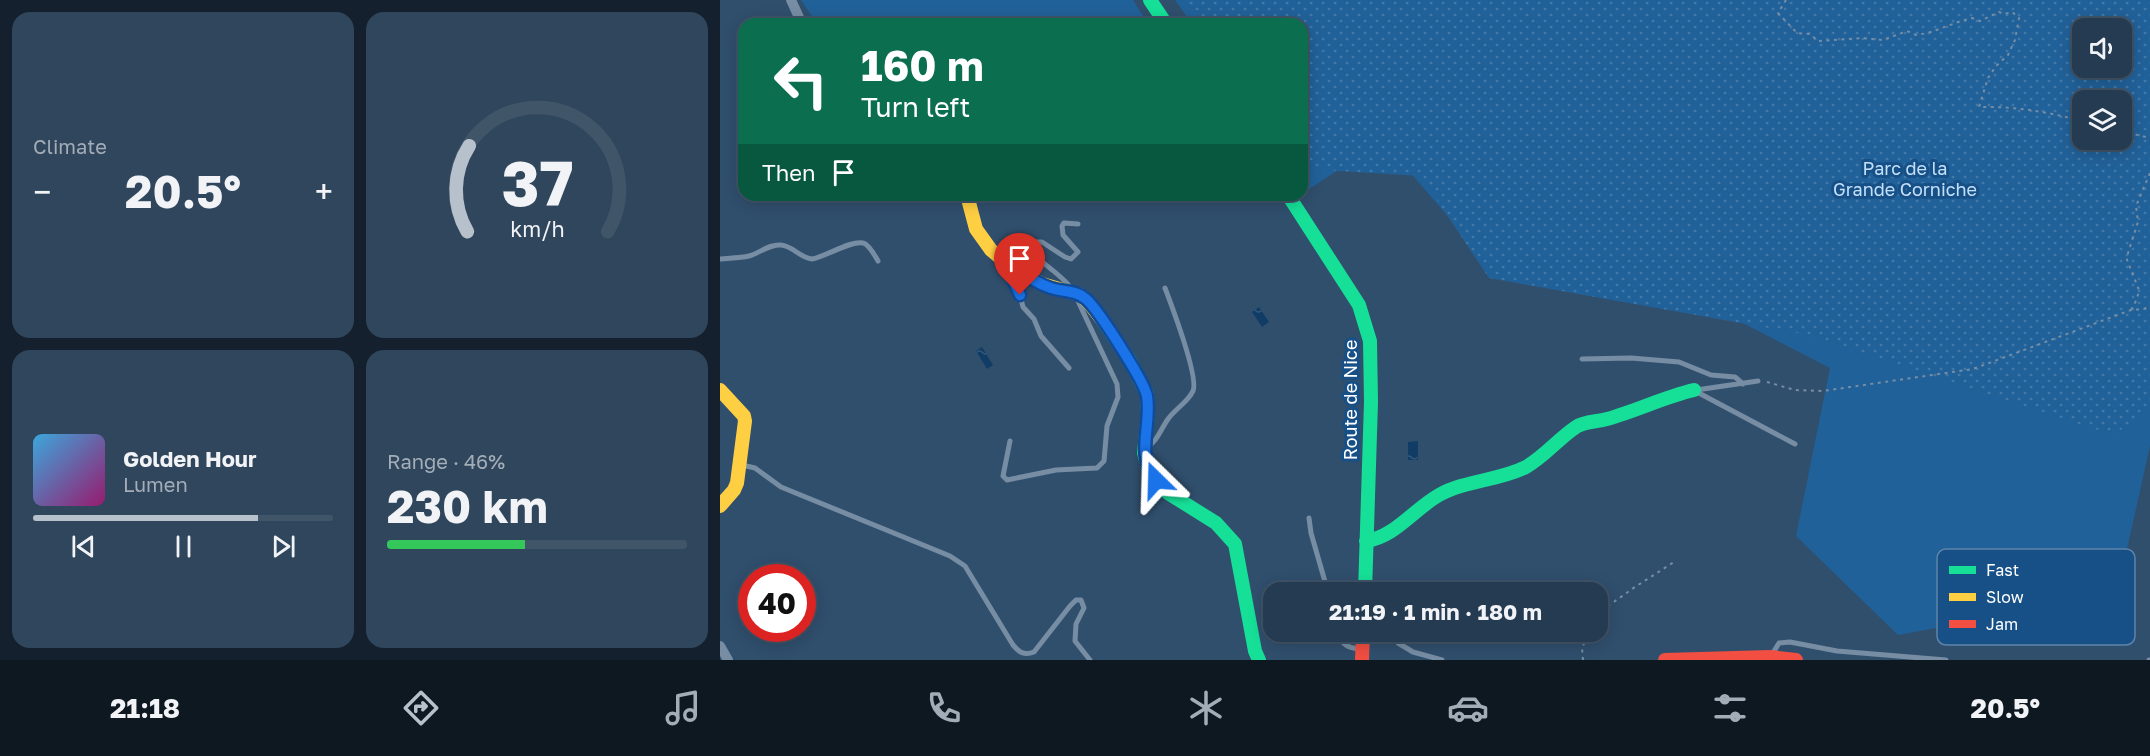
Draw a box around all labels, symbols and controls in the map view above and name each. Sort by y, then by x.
map controls [2072,18,2132,150]
button: sound [2072,18,2132,78]
text: 160 m [861,40,984,90]
icon: left [762,42,840,120]
button: layers [2072,90,2132,150]
text: Turn left [861,91,970,123]
text: Climate [33,134,107,158]
text: 37 [501,145,573,220]
icon: arrive [827,156,860,189]
park label: Parc de la Grande Corniche [1833,157,1977,200]
text: Then [762,159,815,186]
text: 20.5° [125,164,241,218]
text: − [33,172,51,211]
text: + [315,172,333,211]
text: km/h [510,216,564,242]
pin [994,233,1045,295]
icon: arrive [1003,242,1036,275]
street label: Route de Nice [1339,340,1361,460]
text: Golden Hour [123,445,257,472]
position arrow [1124,448,1188,512]
text: Range · 46% [387,449,505,473]
text: Lumen [123,472,188,496]
text: 230 km [387,479,548,533]
icon: previous [67,530,100,563]
icon: pause [167,530,200,563]
icon: next [267,530,300,563]
legend [1937,549,2135,645]
text: Fast [1986,560,2019,580]
speed limit sign: 40 [738,564,816,642]
text: Slow [1986,587,2024,607]
text: 21:19 · 1 min · 180 m [1329,598,1542,625]
text: Jam [1986,614,2018,634]
icon: directions [400,687,442,729]
icon: music [662,687,704,729]
icon: phone [923,687,965,729]
icon: climate [1185,687,1227,729]
icon: car [1447,687,1489,729]
icon: filters [1709,687,1751,729]
text: 21:18 [110,692,180,724]
text: 20.5° [1970,692,2040,724]

